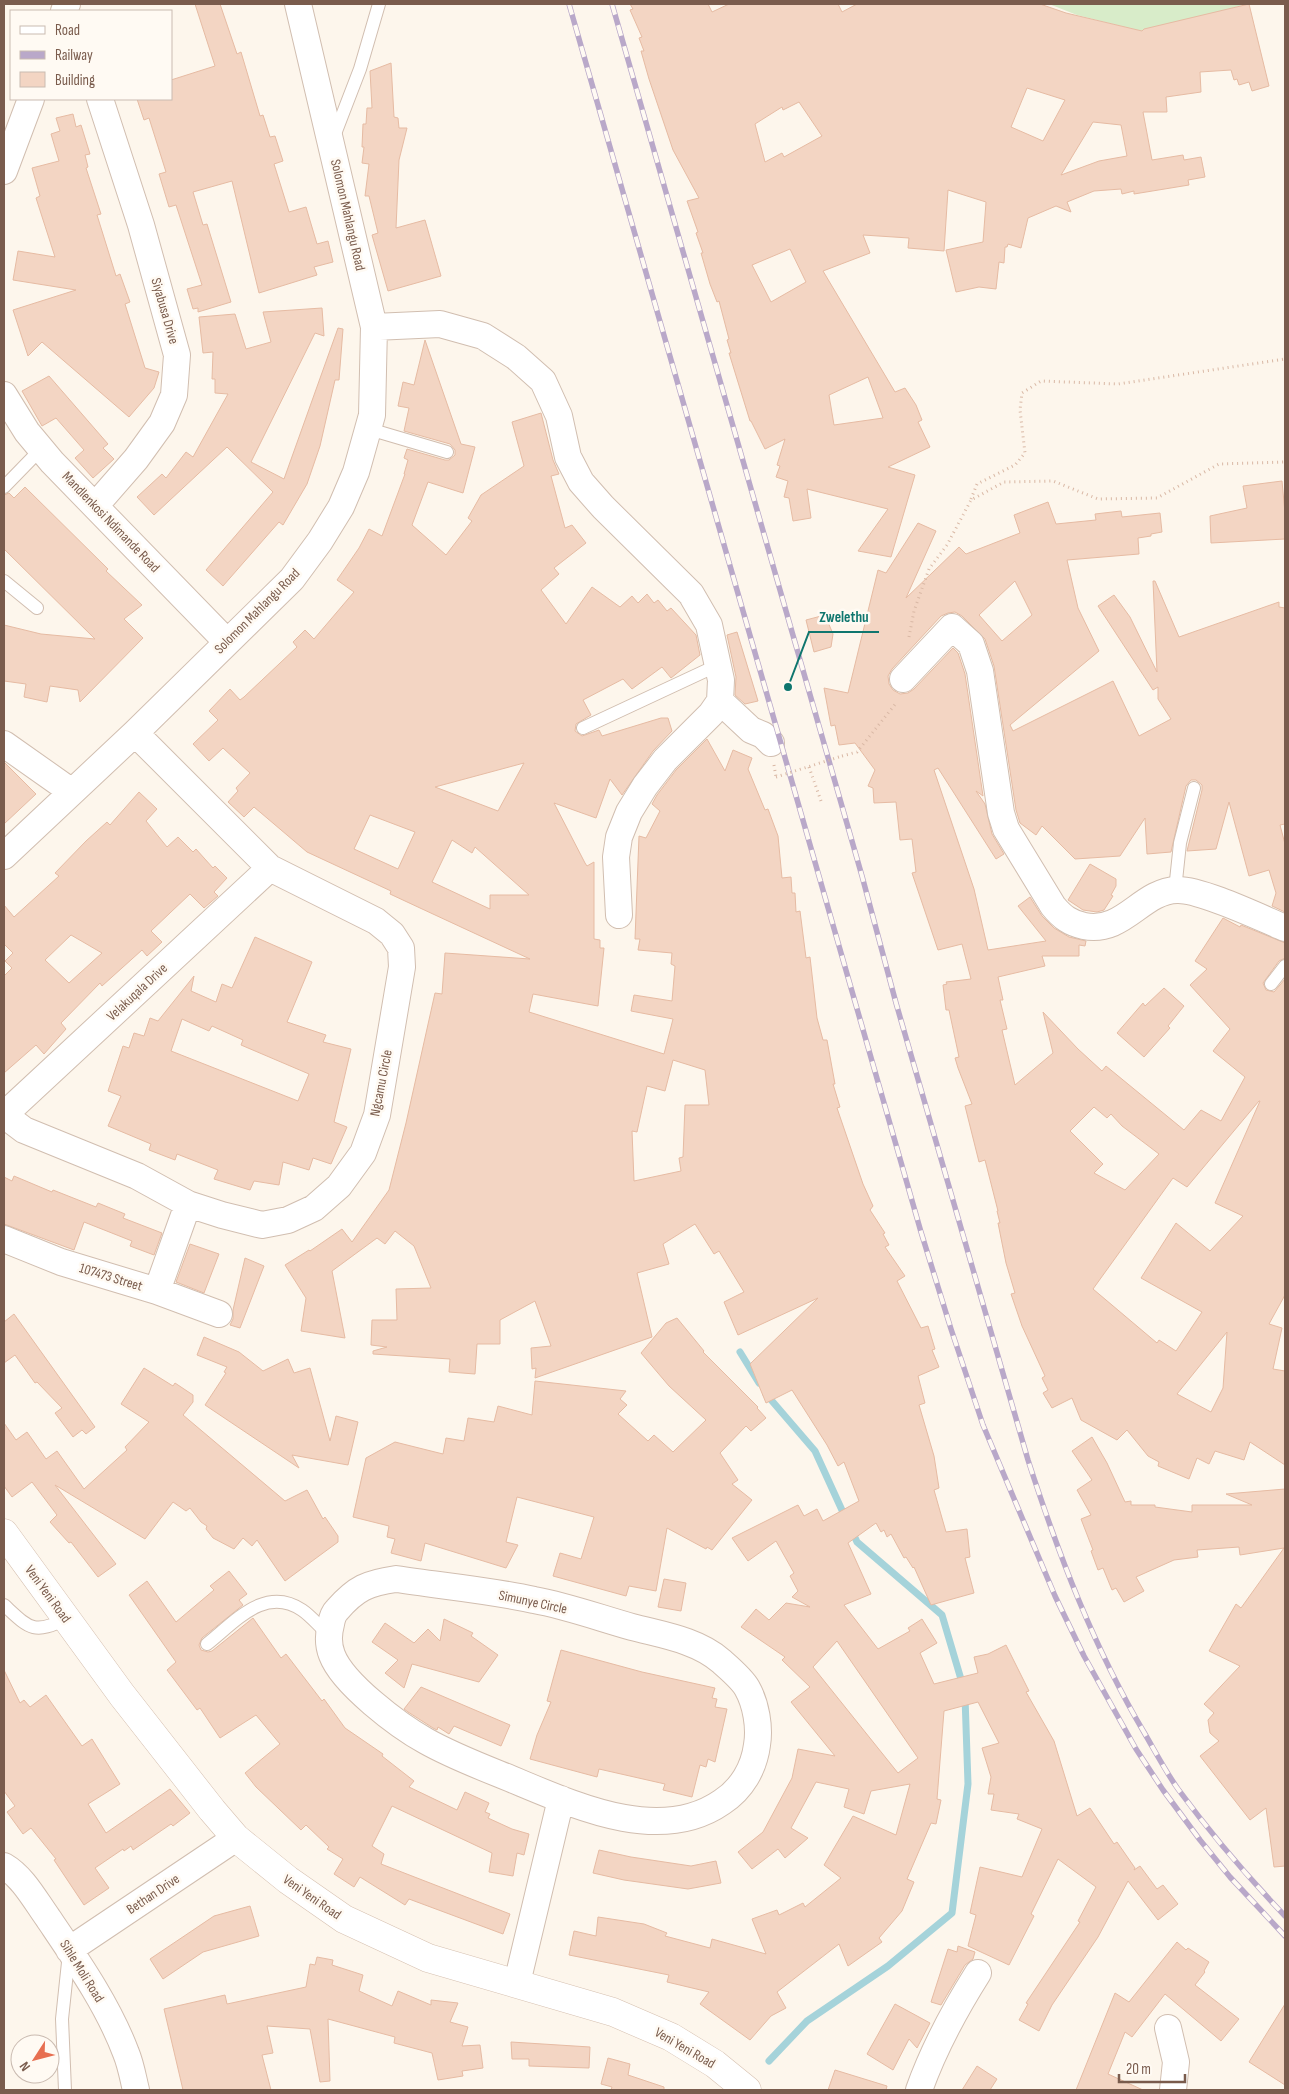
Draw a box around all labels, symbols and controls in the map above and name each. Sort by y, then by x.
legend [10,10,172,100]
text: Road [55,21,80,40]
text: Railway [55,46,93,65]
text: Building [55,71,95,90]
street label: Solomon Mahlangu Road [327,158,369,273]
street label: Siyabusa Drive [147,276,183,346]
street label: Mandlenkosi Ndimande Road [59,468,164,576]
street label: Solomon Mahlangu Road [211,565,303,657]
callout: Zwelethu [809,602,879,632]
text: Zwelethu [819,608,869,627]
street label: Velakuqala Drive [103,960,171,1024]
street label: Ngcamu Circle [366,1048,396,1118]
street label: 107473 Street [77,1259,145,1295]
street label: Veni Yeni Road [21,1562,75,1626]
street label: Simunye Circle [497,1586,569,1618]
street label: Bethan Drive [123,1870,183,1918]
street label: Veni Yeni Road [280,1871,345,1923]
street label: Sihle Moli Road [56,1937,108,2005]
street label: Veni Yeni Road [652,2024,718,2072]
north arrow [10,2034,60,2084]
scale bar [1119,2052,1185,2084]
text: N [16,2058,34,2074]
text: 20 m [1126,2060,1151,2079]

